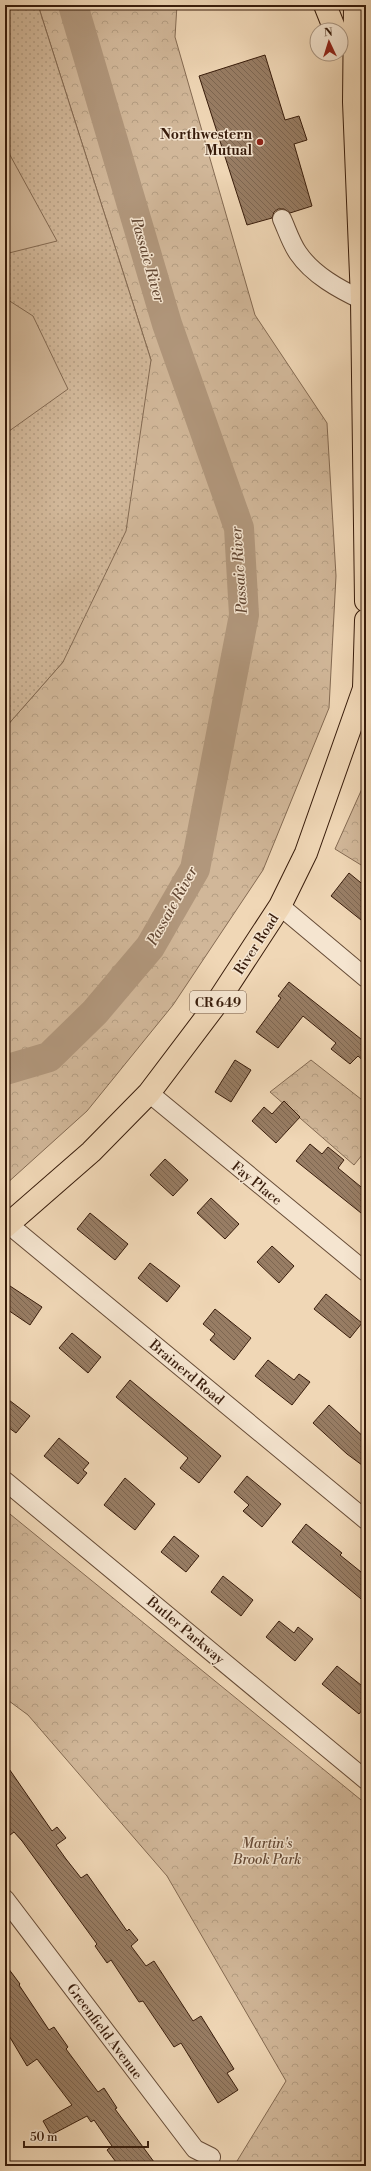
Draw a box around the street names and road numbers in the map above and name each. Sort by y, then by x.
street label: River Road [230,910,283,979]
road number: CR 649 [190,991,246,1013]
street label: Fay Place [227,1158,285,1210]
street label: Brainerd Road [144,1336,227,1409]
street label: Butler Parkway [142,1592,228,1669]
street label: Greenfield Avenue [62,1980,146,2083]

